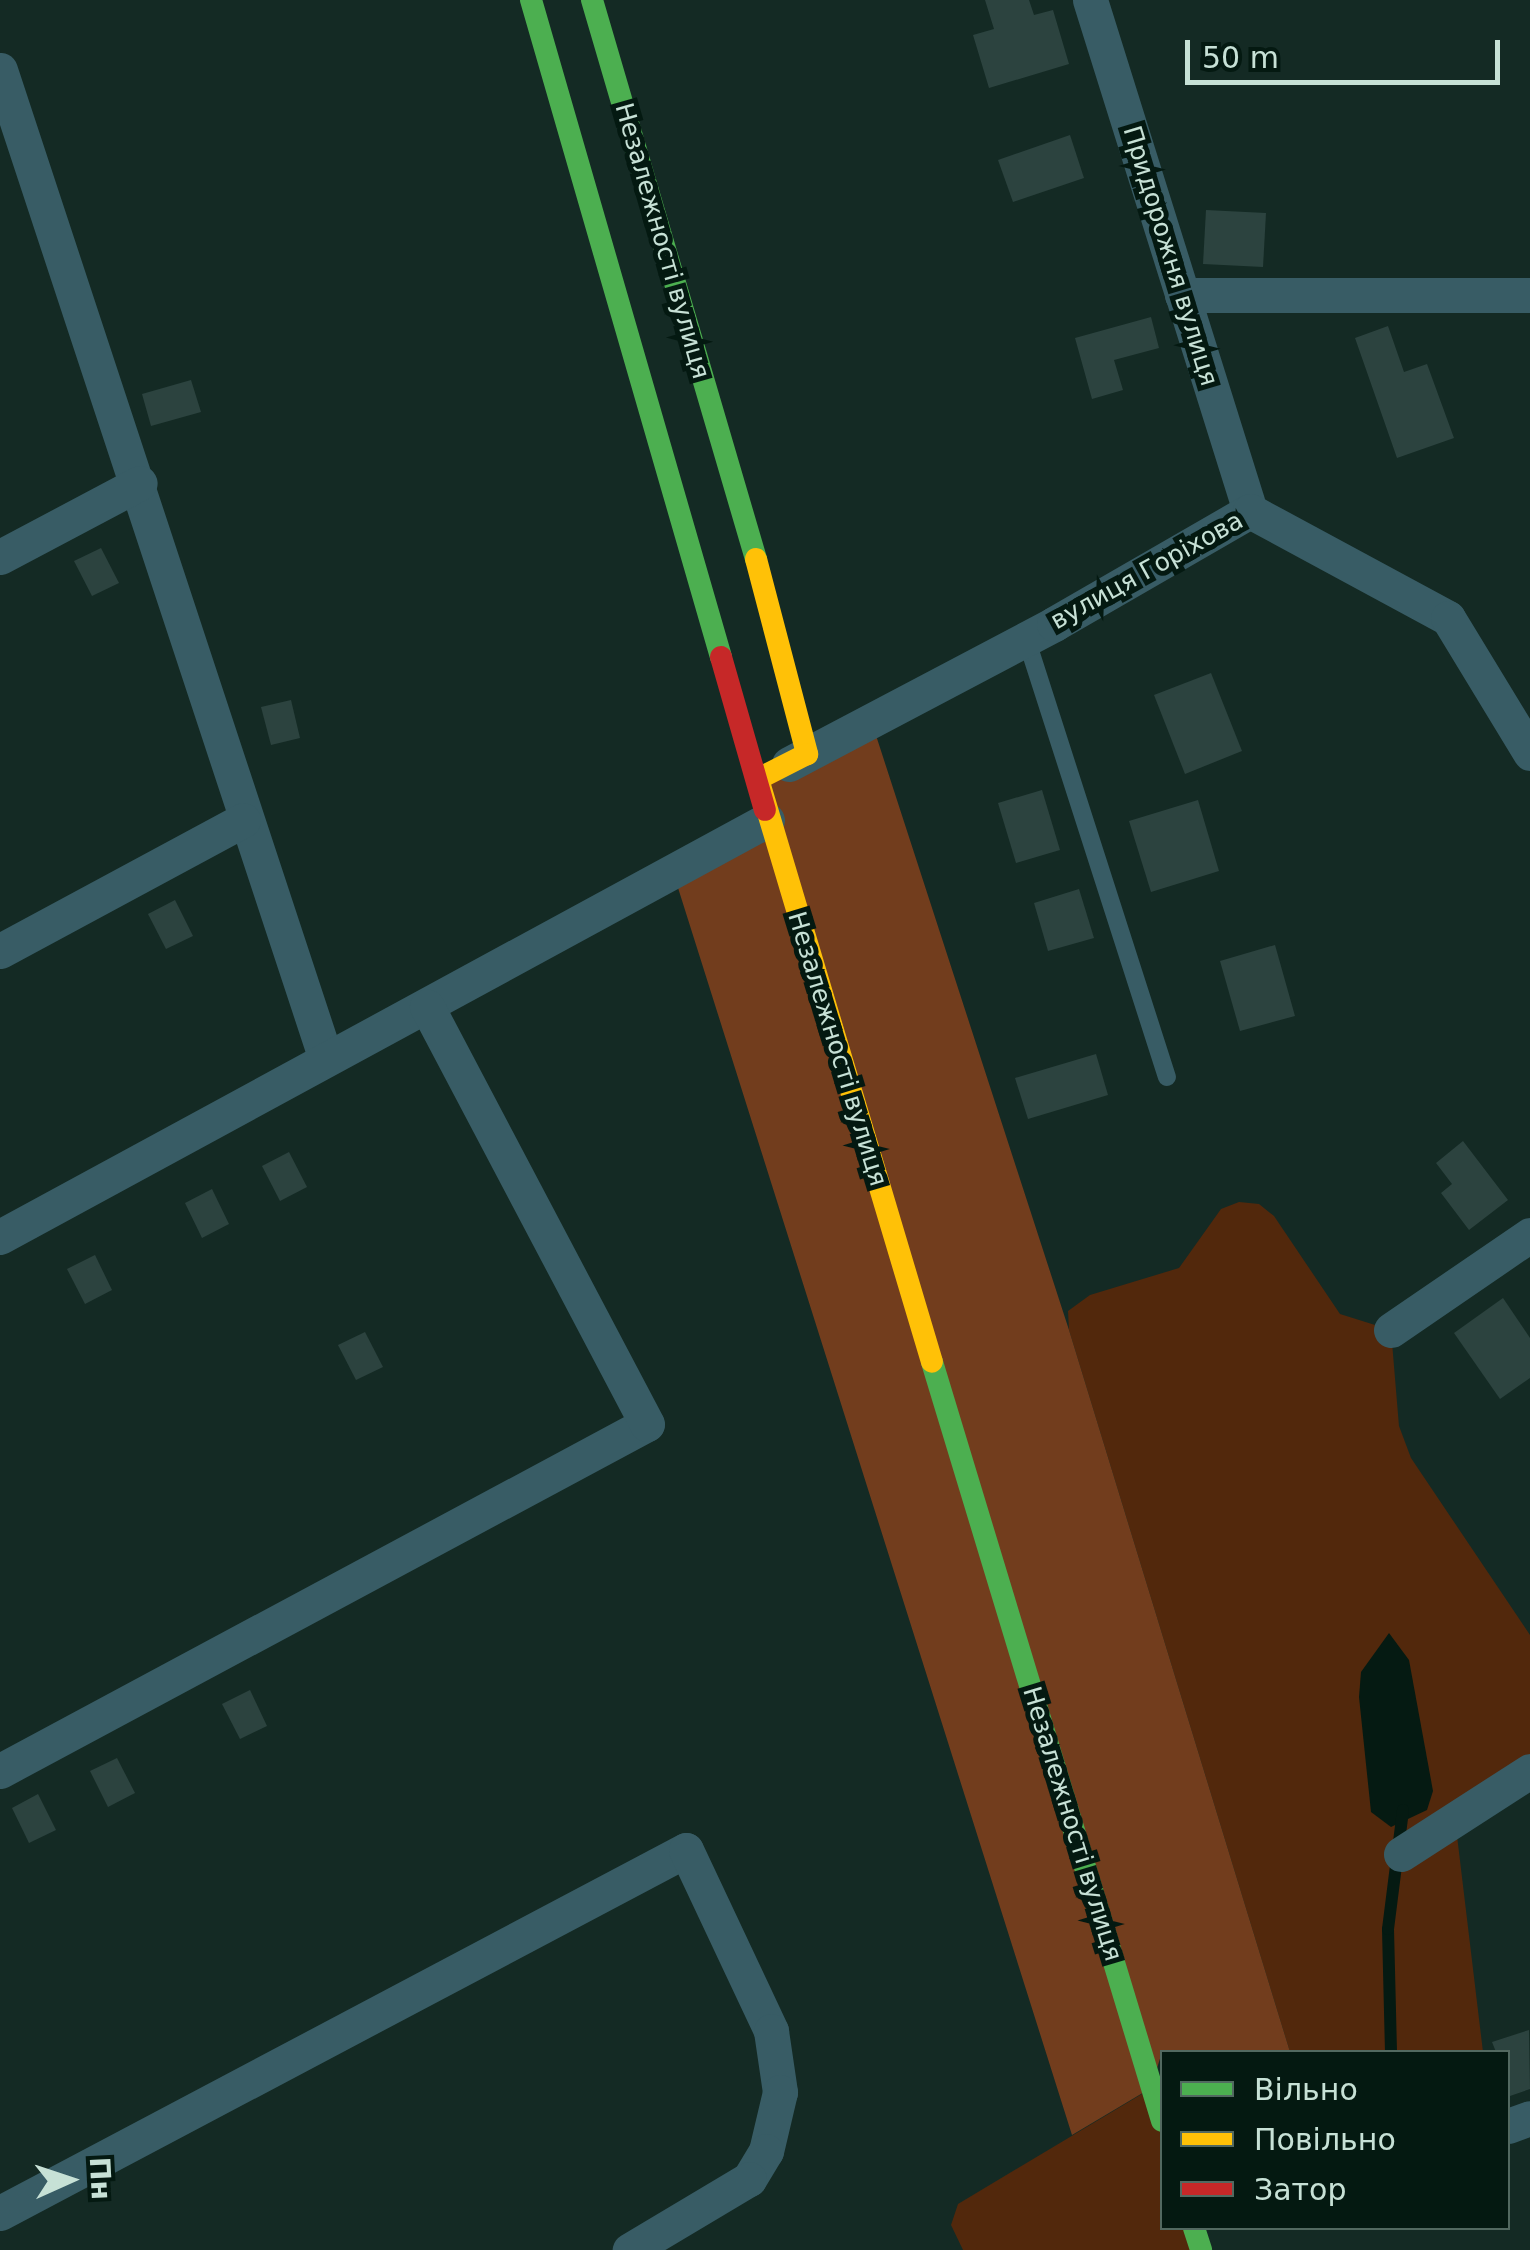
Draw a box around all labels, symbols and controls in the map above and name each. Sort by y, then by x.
scale bar [1190,20,1505,82]
text: 50 m [1202,40,1279,75]
street label: Незалежності вулиця [608,100,716,382]
street label: Придорожня вулиця [1116,122,1224,390]
street label: вулиця Горіхова [1046,506,1248,636]
street label: Незалежності вулиця [781,908,893,1190]
street label: Незалежності вулиця [1016,1683,1128,1965]
legend [1160,2050,1510,2230]
text: Вільно [1254,2072,1358,2107]
text: Повільно [1254,2122,1396,2157]
north arrow [20,2130,120,2230]
text: Пн [83,2156,118,2201]
text: Затор [1254,2172,1347,2207]

